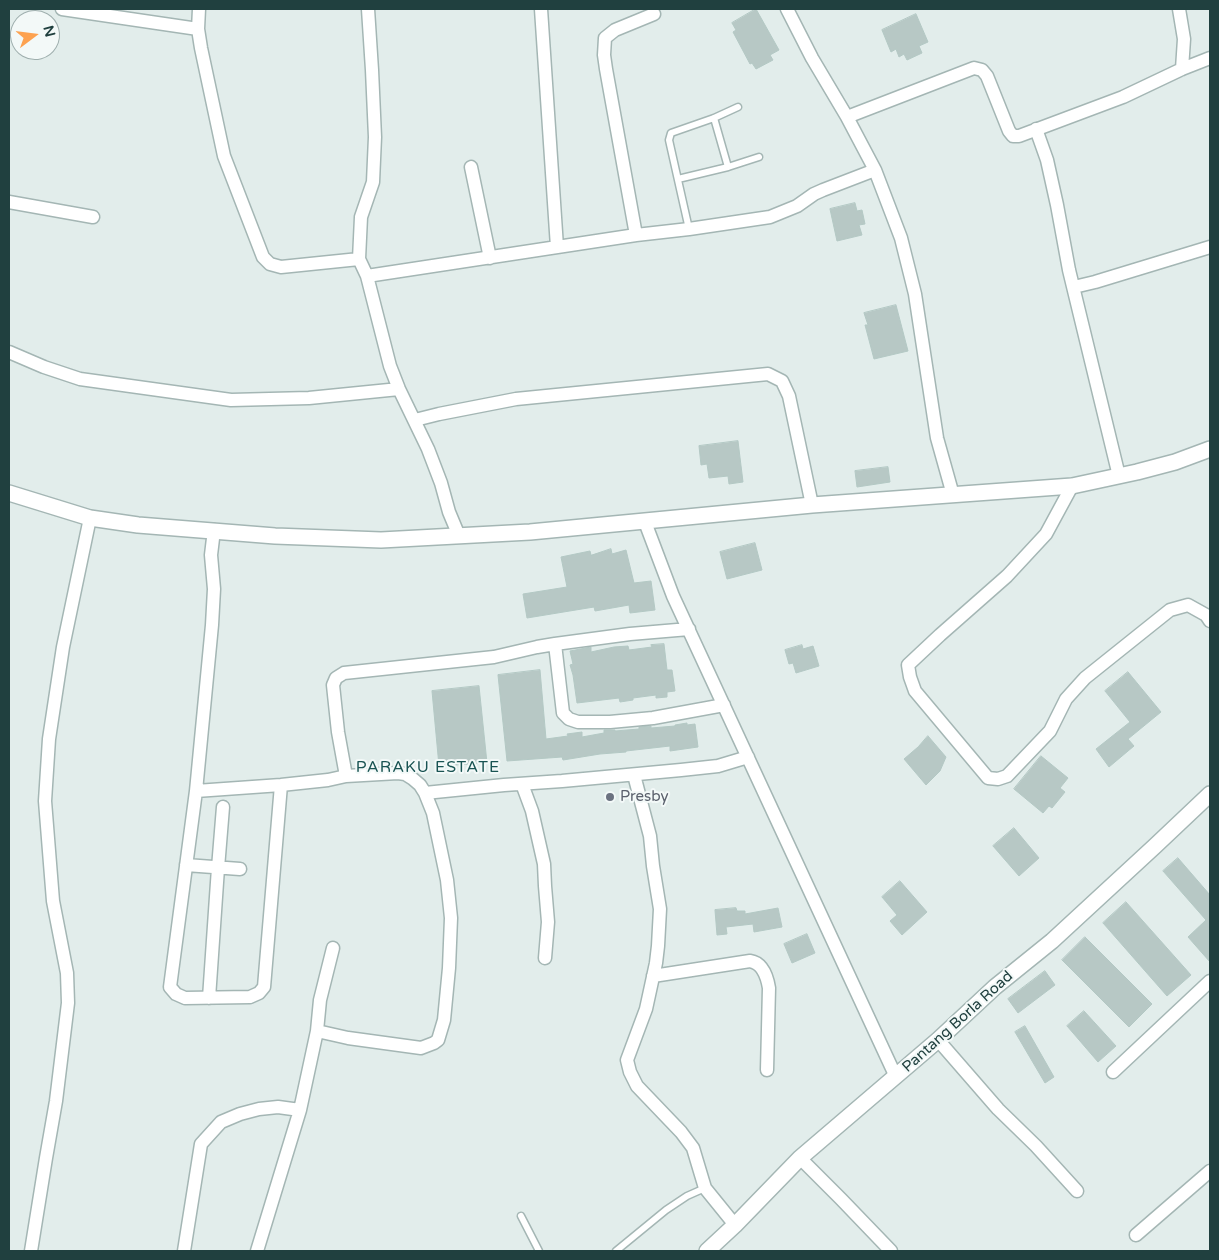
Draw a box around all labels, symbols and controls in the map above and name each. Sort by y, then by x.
north arrow [10,10,60,60]
text: N [39,24,59,39]
district label: PARAKU ESTATE [354,758,502,778]
place label: Presby [620,788,669,806]
marker: Presby [604,791,616,803]
street label: Pantang Borla Road [899,968,1017,1076]

